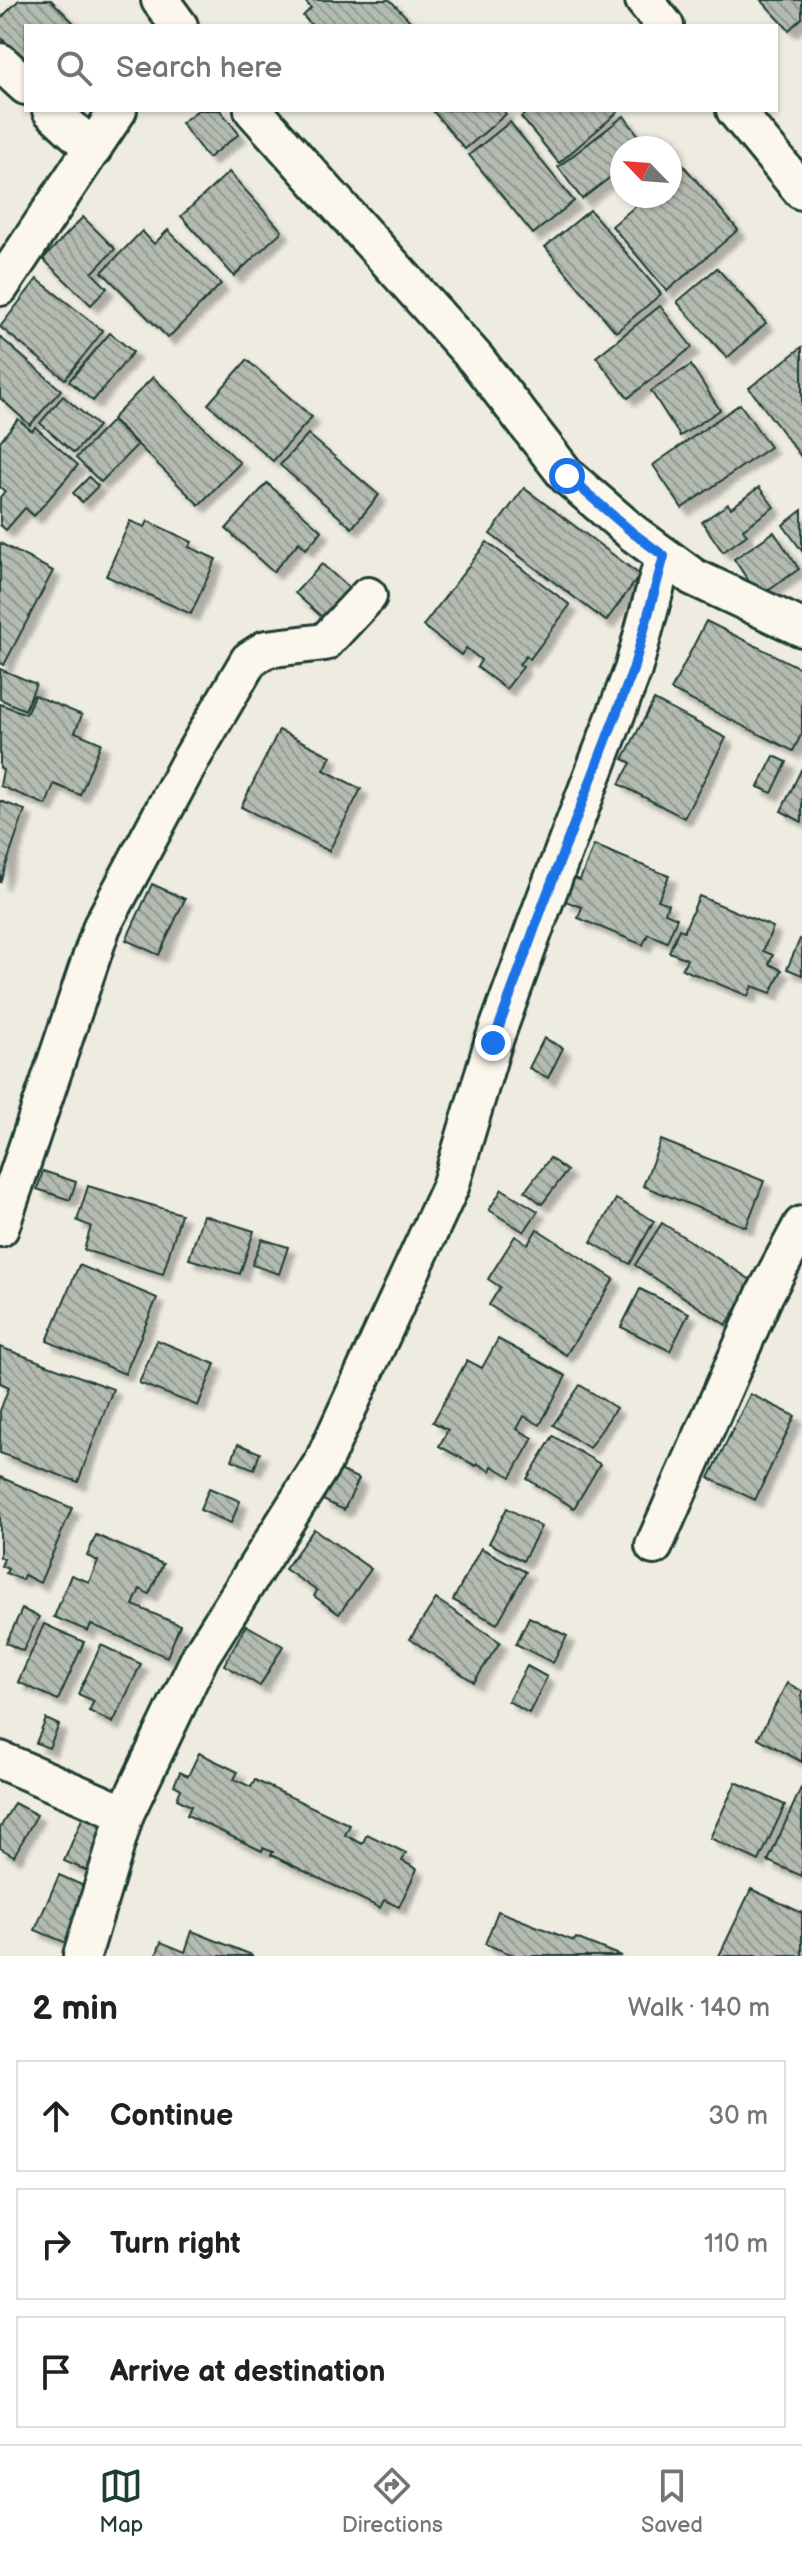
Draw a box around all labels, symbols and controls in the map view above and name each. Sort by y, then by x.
search box [24,24,778,112]
icon: search [52,46,96,90]
text: Search here [116,50,282,86]
north arrow [610,136,682,208]
route start [549,458,585,494]
route end [475,1025,511,1061]
text: 2 min [32,1988,118,2029]
text: Walk · 140 m [628,1993,770,2024]
icon: ahead [34,2094,78,2138]
text: Continue [110,2098,233,2134]
text: 30 m [708,2101,768,2132]
icon: right [34,2222,78,2266]
text: Turn right [110,2226,241,2262]
text: 110 m [704,2229,768,2260]
icon: arrive [34,2350,78,2394]
text: Arrive at destination [110,2354,386,2390]
tab: Map [99,2464,143,2539]
tab: Directions [342,2464,443,2539]
tab: Saved [641,2464,703,2539]

